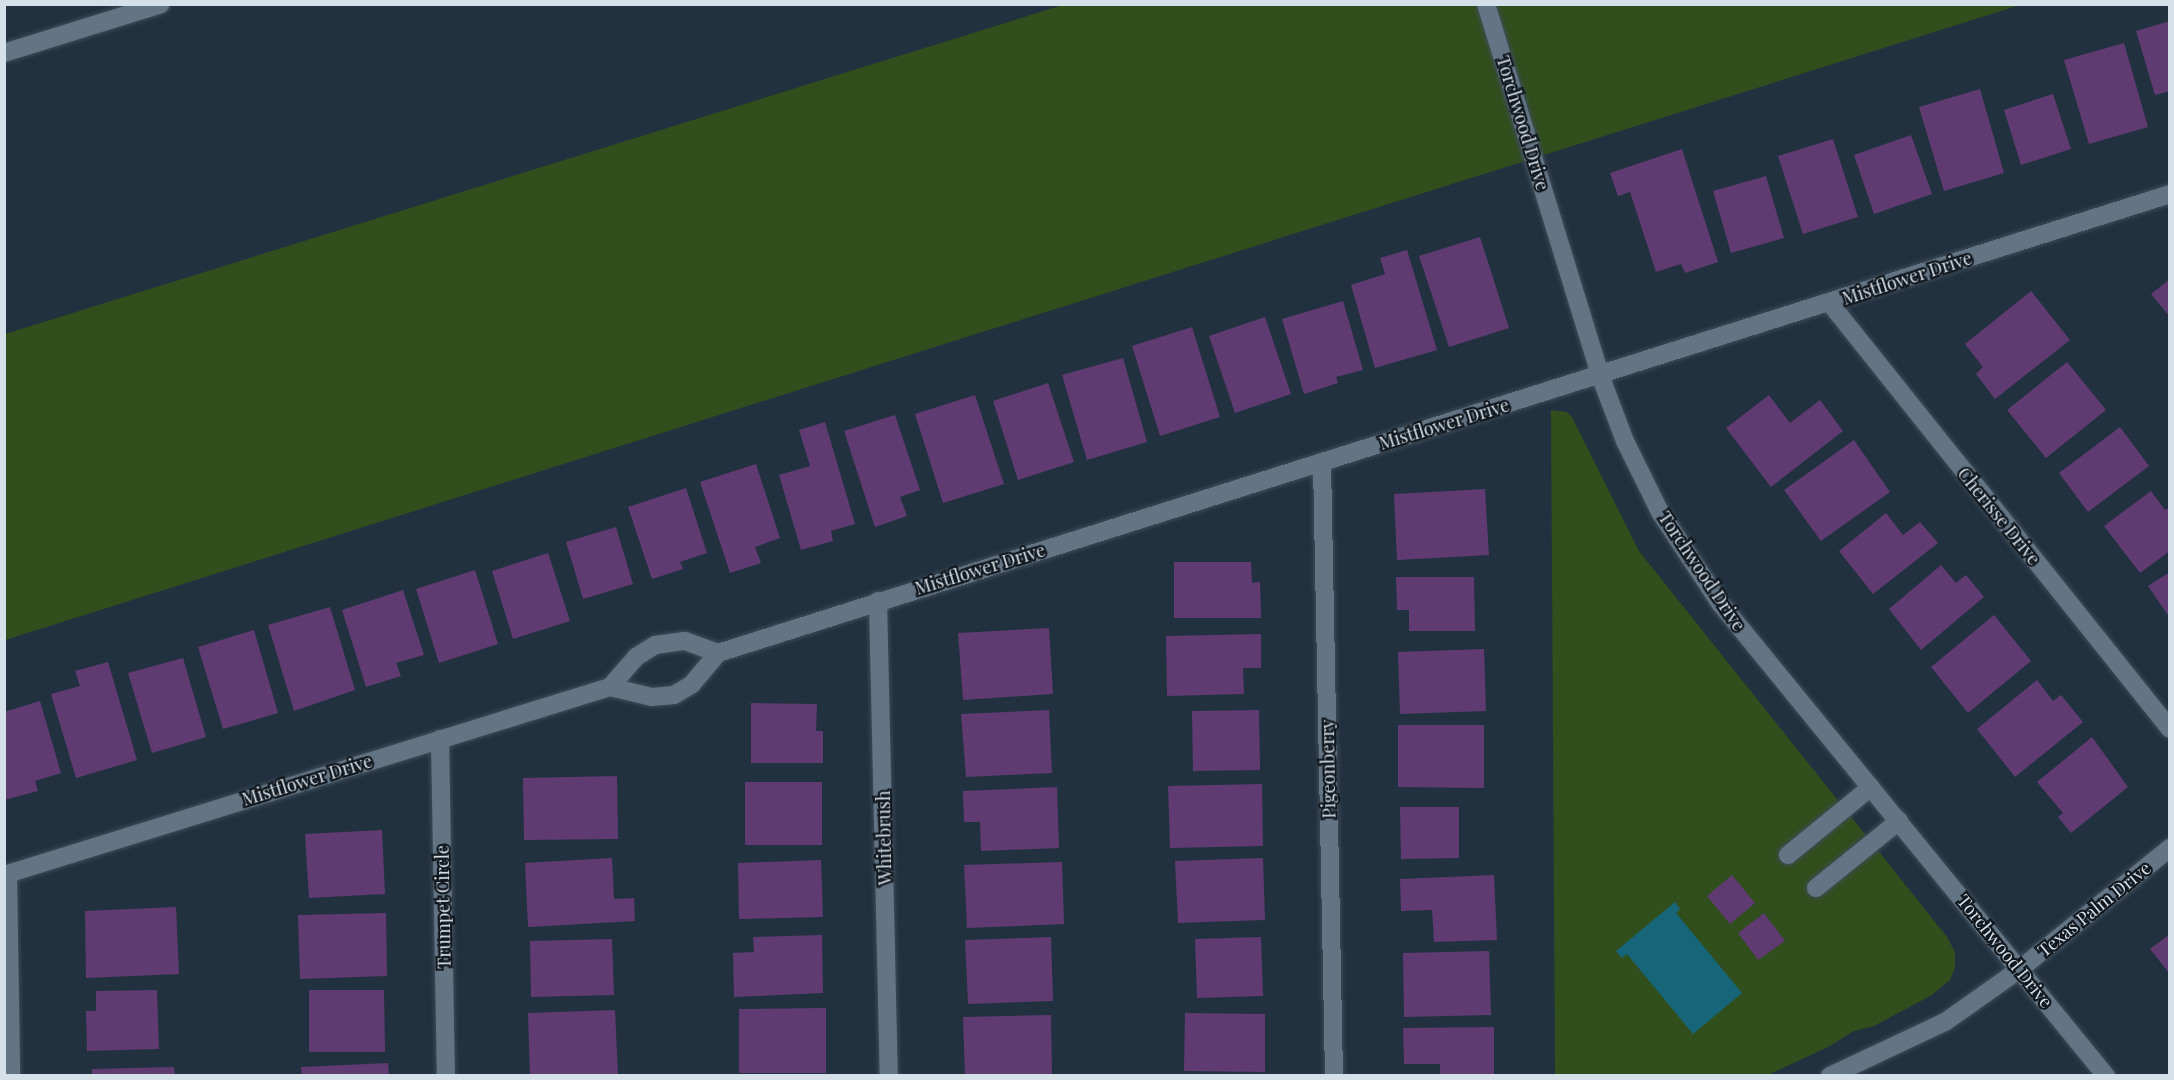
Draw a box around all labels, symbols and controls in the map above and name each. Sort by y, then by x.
street label: Torchwood Drive [1492,53,1554,193]
street label: Mistflower Drive [1839,247,1975,309]
street label: Mistflower Drive [1376,394,1512,454]
street label: Cherisse Drive [1953,463,2045,569]
street label: Torchwood Drive [1654,507,1750,635]
street label: Mistflower Drive [912,539,1048,599]
street label: Pigeonberry [1316,719,1340,819]
street label: Mistflower Drive [239,750,375,810]
street label: Whitebrush [872,790,896,886]
street label: Trumpet Circle [431,845,455,969]
street label: Texas Palm Drive [2033,857,2155,961]
street label: Torchwood Drive [1953,890,2057,1012]

